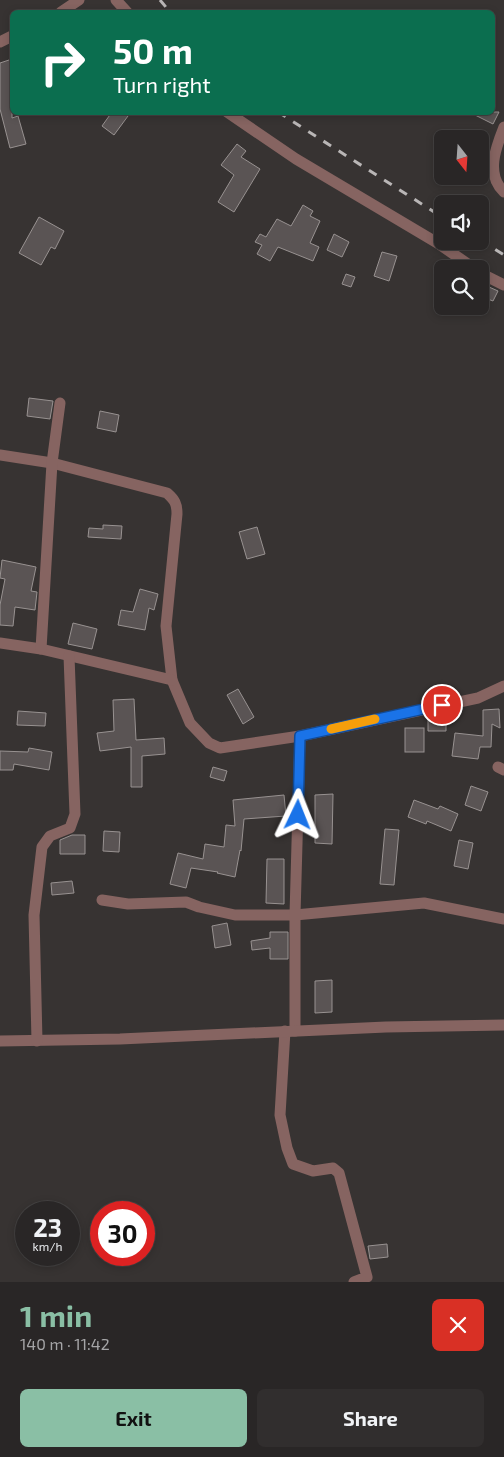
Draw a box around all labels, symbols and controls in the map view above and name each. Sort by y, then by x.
text: 50 m [113,29,193,71]
icon: right [30,30,95,95]
text: Turn right [113,71,211,97]
north arrow [434,130,489,185]
map controls [434,130,489,315]
button: sound [434,195,489,250]
button: search [434,260,489,315]
pin [421,684,463,726]
icon: arrive [428,691,456,719]
position arrow [271,788,323,840]
speed limit sign: 30 [90,1201,155,1266]
text: 23 [33,1212,62,1242]
text: km/h [33,1239,62,1253]
text: 1 min [20,1297,92,1333]
button: close [432,1299,484,1351]
text: 140 m · 11:42 [20,1334,110,1353]
button: Exit [20,1389,247,1447]
button: Share [257,1389,484,1447]

